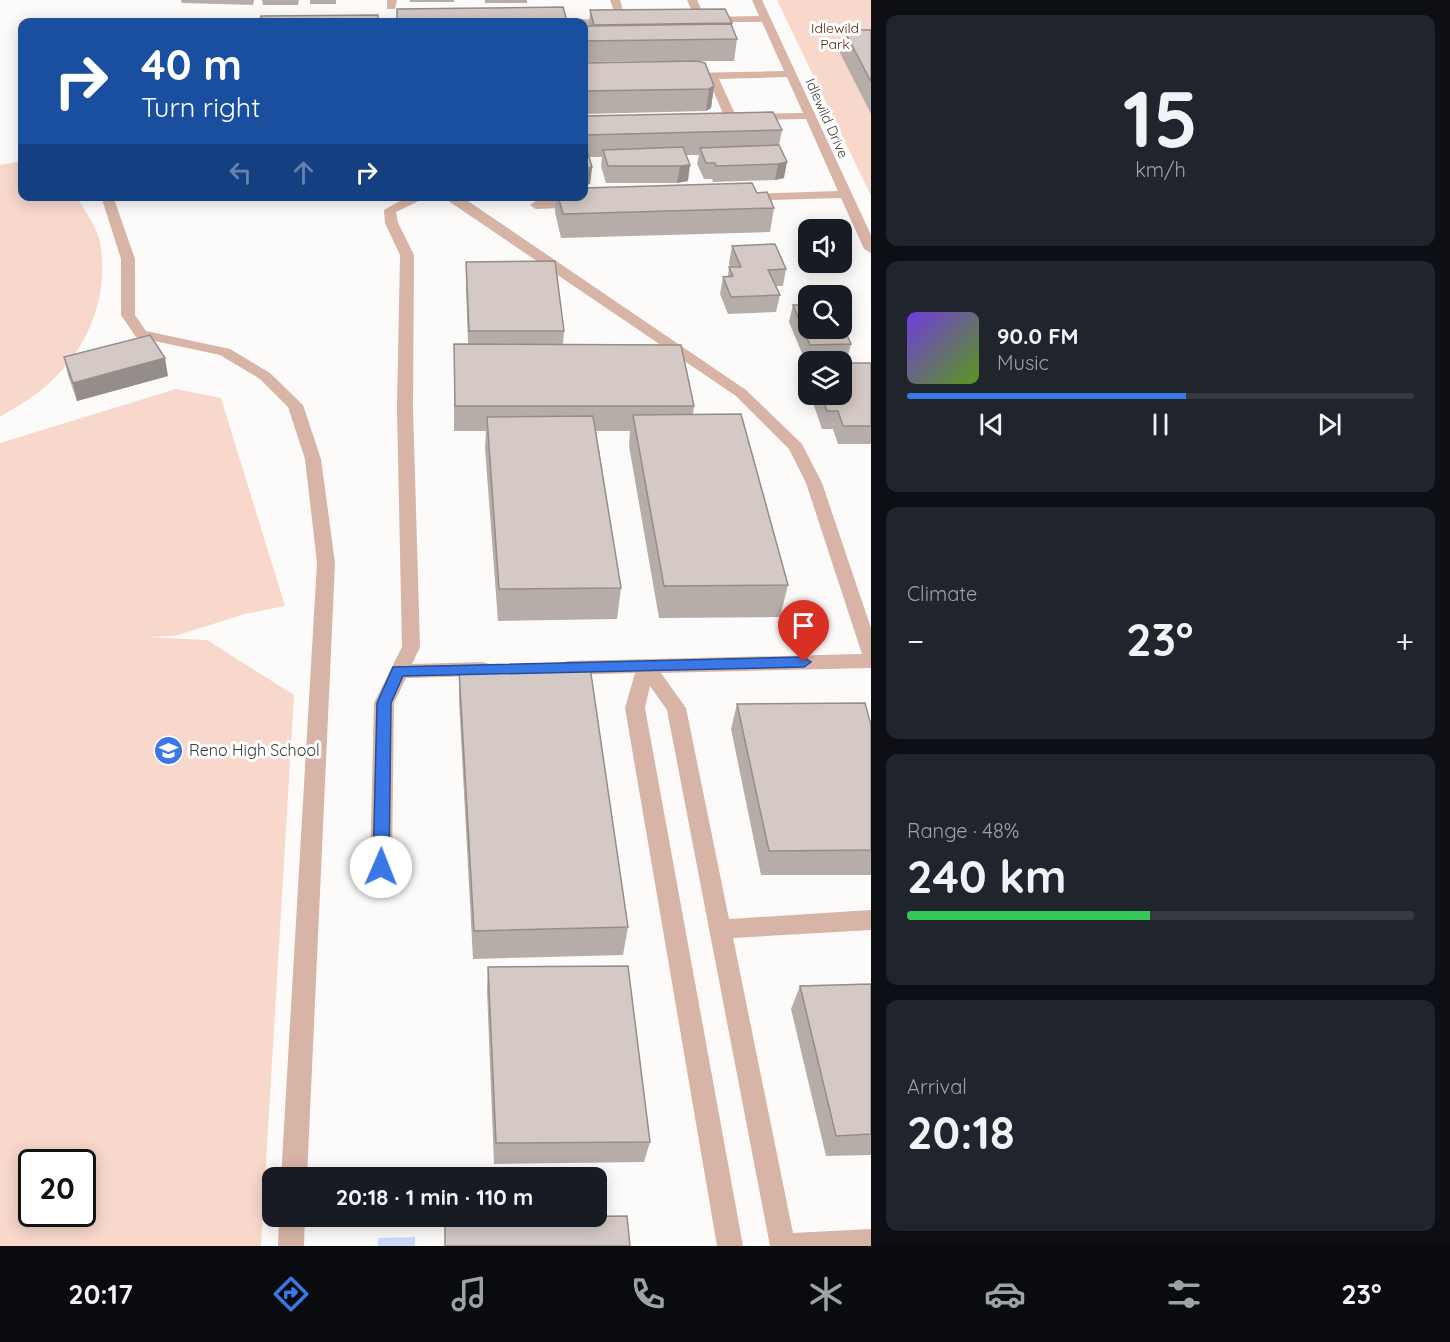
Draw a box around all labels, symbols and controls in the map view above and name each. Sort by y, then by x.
park label: Idlewild Park [811,19,859,53]
text: 40 m [141,38,242,91]
icon: right [42,42,120,120]
text: 15 [1123,69,1198,167]
street label: Idlewild Drive [801,75,853,161]
text: Turn right [141,90,260,124]
icon: left [224,156,257,189]
icon: ahead [287,156,320,189]
icon: right [350,156,383,189]
text: km/h [1135,157,1186,182]
map controls [798,219,852,405]
button: sound [798,219,852,273]
button: search [798,285,852,339]
text: 90.0 FM [997,322,1079,350]
text: Music [997,350,1049,375]
button: layers [798,351,852,405]
icon: previous [975,408,1008,441]
icon: pause [1144,408,1177,441]
icon: next [1313,408,1346,441]
text: Climate [907,581,977,606]
pin [778,600,829,662]
icon: arrive [787,609,820,642]
text: 23° [1126,611,1194,667]
text: − [907,620,924,661]
text: + [1395,620,1414,661]
school or university icon: Reno High School [152,734,184,766]
place label: Reno High School [189,740,320,760]
text: Range · 48% [907,818,1019,843]
position arrow [349,835,413,899]
text: 240 km [907,848,1066,904]
text: Arrival [907,1074,967,1099]
text: 20:18 [907,1104,1015,1160]
speed limit sign: 20 [18,1149,96,1227]
text: 20:18 · 1 min · 110 m [336,1183,533,1211]
icon: directions [270,1273,312,1315]
icon: music [448,1273,490,1315]
icon: phone [627,1273,669,1315]
icon: climate [805,1273,847,1315]
icon: car [984,1273,1026,1315]
icon: filters [1163,1273,1205,1315]
text: 20:17 [68,1277,133,1311]
text: 23° [1341,1277,1382,1311]

